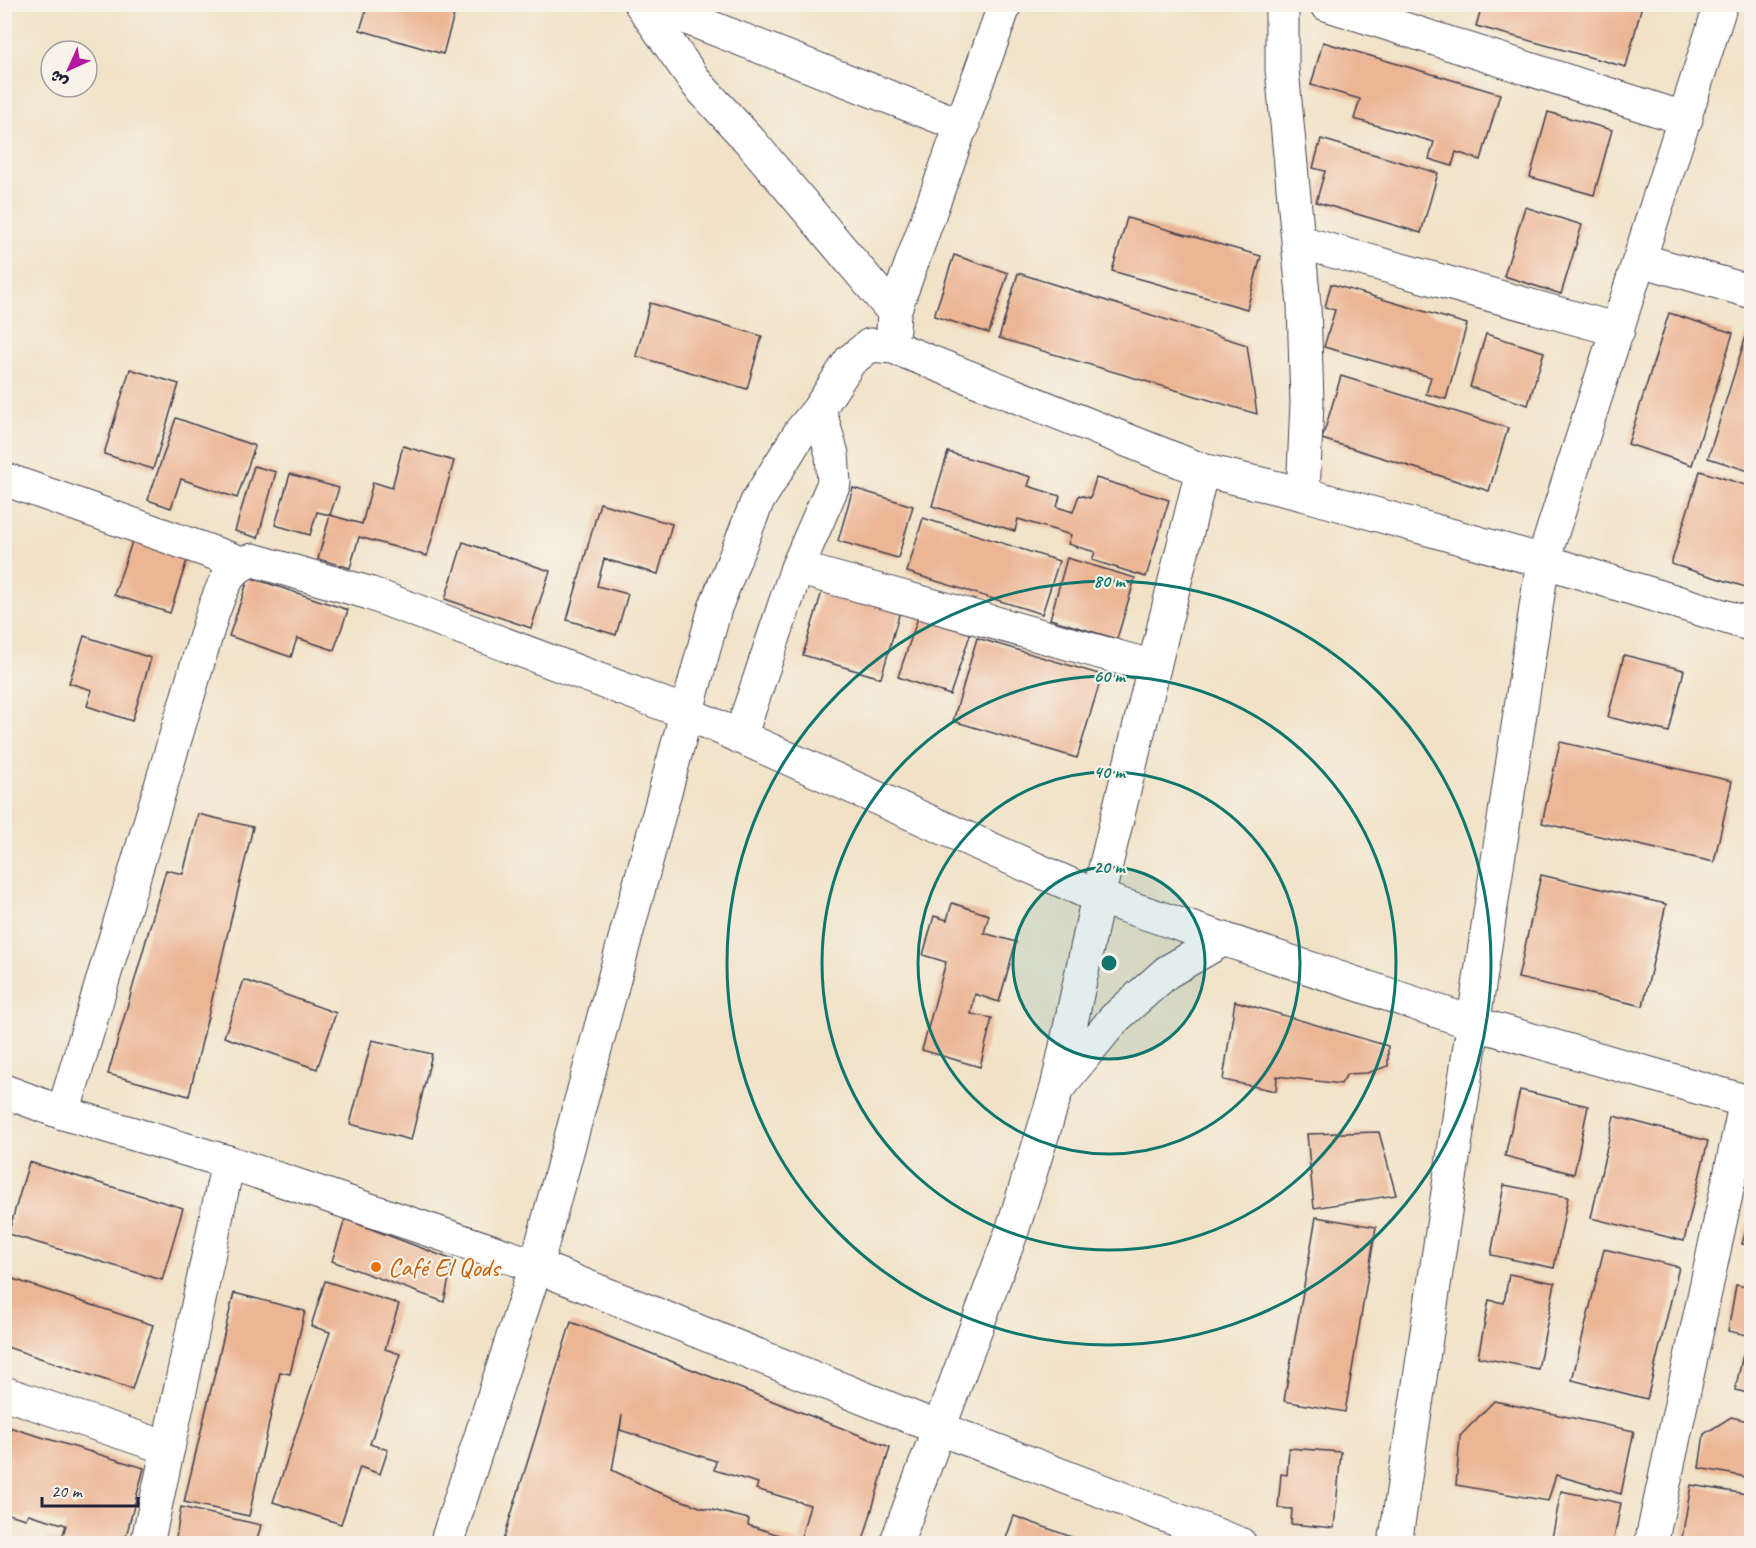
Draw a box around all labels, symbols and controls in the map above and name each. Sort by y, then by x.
north arrow [39,39,99,99]
text: ش [46,66,72,92]
text: 80 m [1094,570,1126,592]
text: 60 m [1093,665,1126,687]
text: 40 m [1094,761,1126,783]
text: 20 m [1094,856,1126,878]
centre of rings [1099,953,1119,973]
place label: Café El Qods [388,1251,502,1284]
marker: Café El Qods [369,1260,383,1274]
scale bar [42,1470,138,1508]
text: 20 m [51,1480,84,1502]

